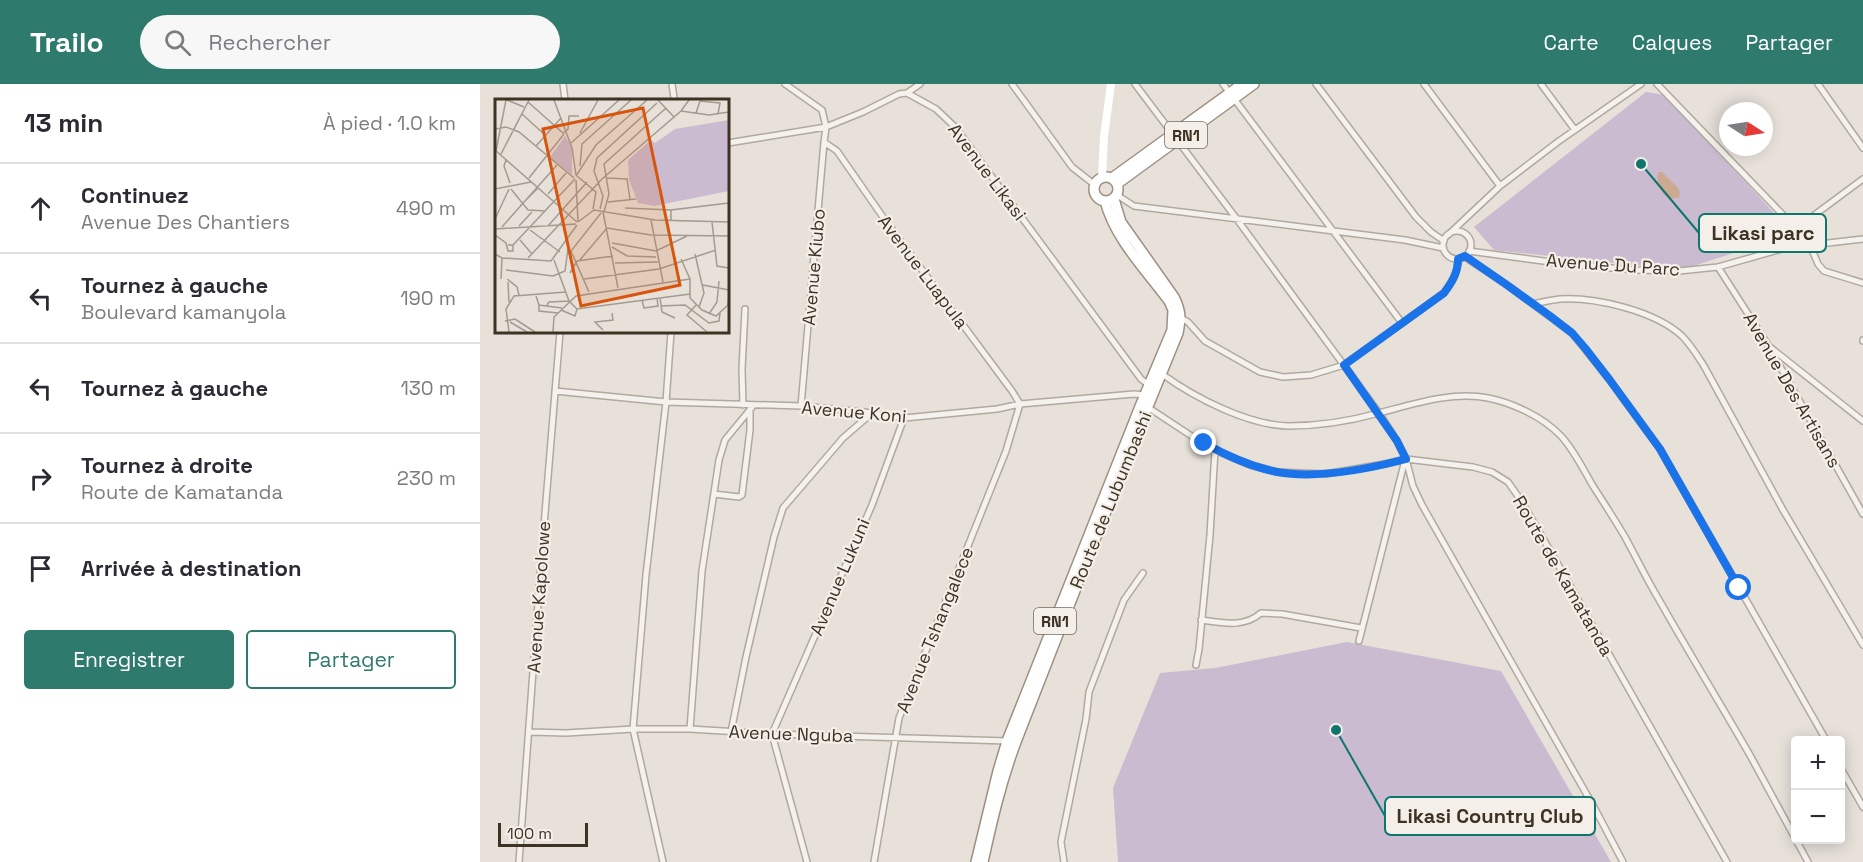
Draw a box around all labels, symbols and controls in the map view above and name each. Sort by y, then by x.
search box [140,15,560,69]
text: Trailo [30,24,104,60]
icon: search [161,26,194,59]
text: Rechercher [209,28,331,56]
text: Carte [1544,29,1599,56]
text: Calques [1632,29,1712,56]
text: Partager [1745,29,1833,56]
inset map [495,99,729,333]
north arrow [1719,102,1773,156]
text: 13 min [24,106,103,140]
text: À pied · 1.0 km [323,110,456,136]
street label: Avenue Likasi [943,118,1032,225]
road number: RN1 [1165,122,1207,148]
text: Continuez [81,181,189,209]
icon: ahead [24,192,57,225]
text: 490 m [396,195,456,221]
street label: Avenue Kiubo [797,208,830,326]
text: Avenue Des Chantiers [81,209,290,235]
street label: Avenue Luapula [873,210,974,333]
callout: Likasi parc [1699,214,1826,252]
text: Likasi parc [1711,220,1815,246]
street label: Avenue Du Parc [1545,248,1681,281]
text: Tournez à gauche [81,271,268,299]
icon: left [24,282,57,315]
text: 190 m [400,285,456,311]
text: Boulevard kamanyola [81,299,286,325]
street label: Avenue Des Artisans [1739,308,1846,472]
icon: left [24,372,57,405]
text: Tournez à gauche [81,374,268,402]
text: 130 m [400,375,456,401]
street label: Avenue Koni [801,395,908,428]
street label: Route de Lubumbashi [1064,408,1157,592]
route end [1190,429,1216,455]
text: Tournez à droite [81,451,253,479]
icon: right [24,462,57,495]
text: 230 m [397,465,456,491]
text: Route de Kamatanda [81,479,283,505]
street label: Route de Kamatanda [1508,491,1619,660]
street label: Avenue Lukuni [805,515,875,639]
street label: Avenue Kapolowe [522,520,555,674]
street label: Avenue Tshangalece [891,543,978,716]
icon: arrive [24,552,57,585]
text: Arrivée à destination [81,554,302,582]
route start [1725,574,1751,600]
road number: RN1 [1034,608,1076,634]
button: Enregistrer [24,630,234,689]
button: Partager [246,630,456,689]
street label: Avenue Nguba [728,720,854,747]
map controls [1791,736,1845,844]
button: + [1791,736,1845,790]
button: − [1791,790,1845,844]
callout: Likasi Country Club [1385,797,1595,835]
text: Likasi Country Club [1397,803,1583,829]
scale bar [498,820,588,848]
text: 100 m [507,823,552,844]

